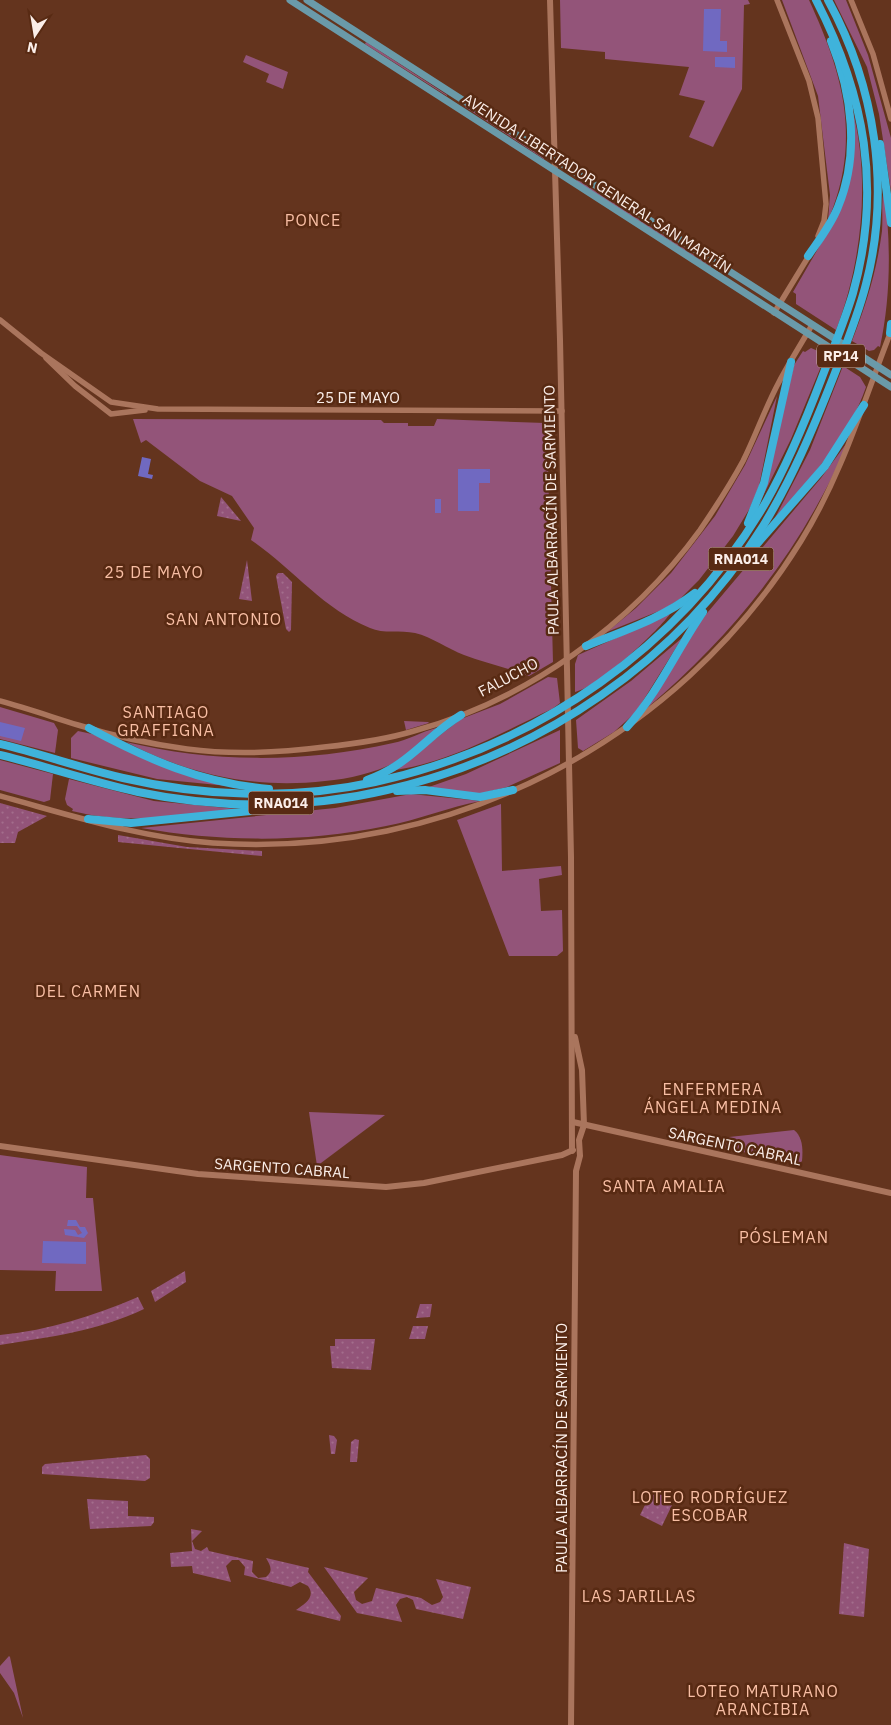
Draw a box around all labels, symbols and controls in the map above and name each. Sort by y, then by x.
north arrow [10,10,60,60]
text: N [25,38,39,58]
street label: AVENIDA LIBERTADOR GENERAL SAN MARTÍN [459,89,735,277]
district label: PONCE [285,210,341,230]
road number: RP14 [817,344,865,368]
street label: PAULA ALBARRACÍN DE SARMIENTO [539,385,563,635]
street label: 25 DE MAYO [316,388,400,407]
road number: RNA014 [708,548,774,570]
district label: 25 DE MAYO [104,562,204,582]
district label: SAN ANTONIO [166,609,282,629]
street label: FALUCHO [475,653,541,701]
district label: SANTIAGO GRAFFIGNA [117,702,215,740]
road number: RNA014 [248,791,314,814]
district label: DEL CARMEN [35,981,141,1001]
district label: ENFERMERA ÁNGELA MEDINA [644,1079,782,1117]
street label: SARGENTO CABRAL [667,1123,804,1169]
street label: SARGENTO CABRAL [214,1154,351,1182]
district label: SANTA AMALIA [602,1176,726,1196]
district label: PÓSLEMAN [739,1226,829,1247]
street label: PAULA ALBARRACÍN DE SARMIENTO [552,1323,571,1573]
district label: LOTEO RODRÍGUEZ ESCOBAR [632,1486,788,1525]
district label: LAS JARILLAS [582,1586,696,1606]
district label: LOTEO MATURANO ARANCIBIA [687,1681,839,1719]

